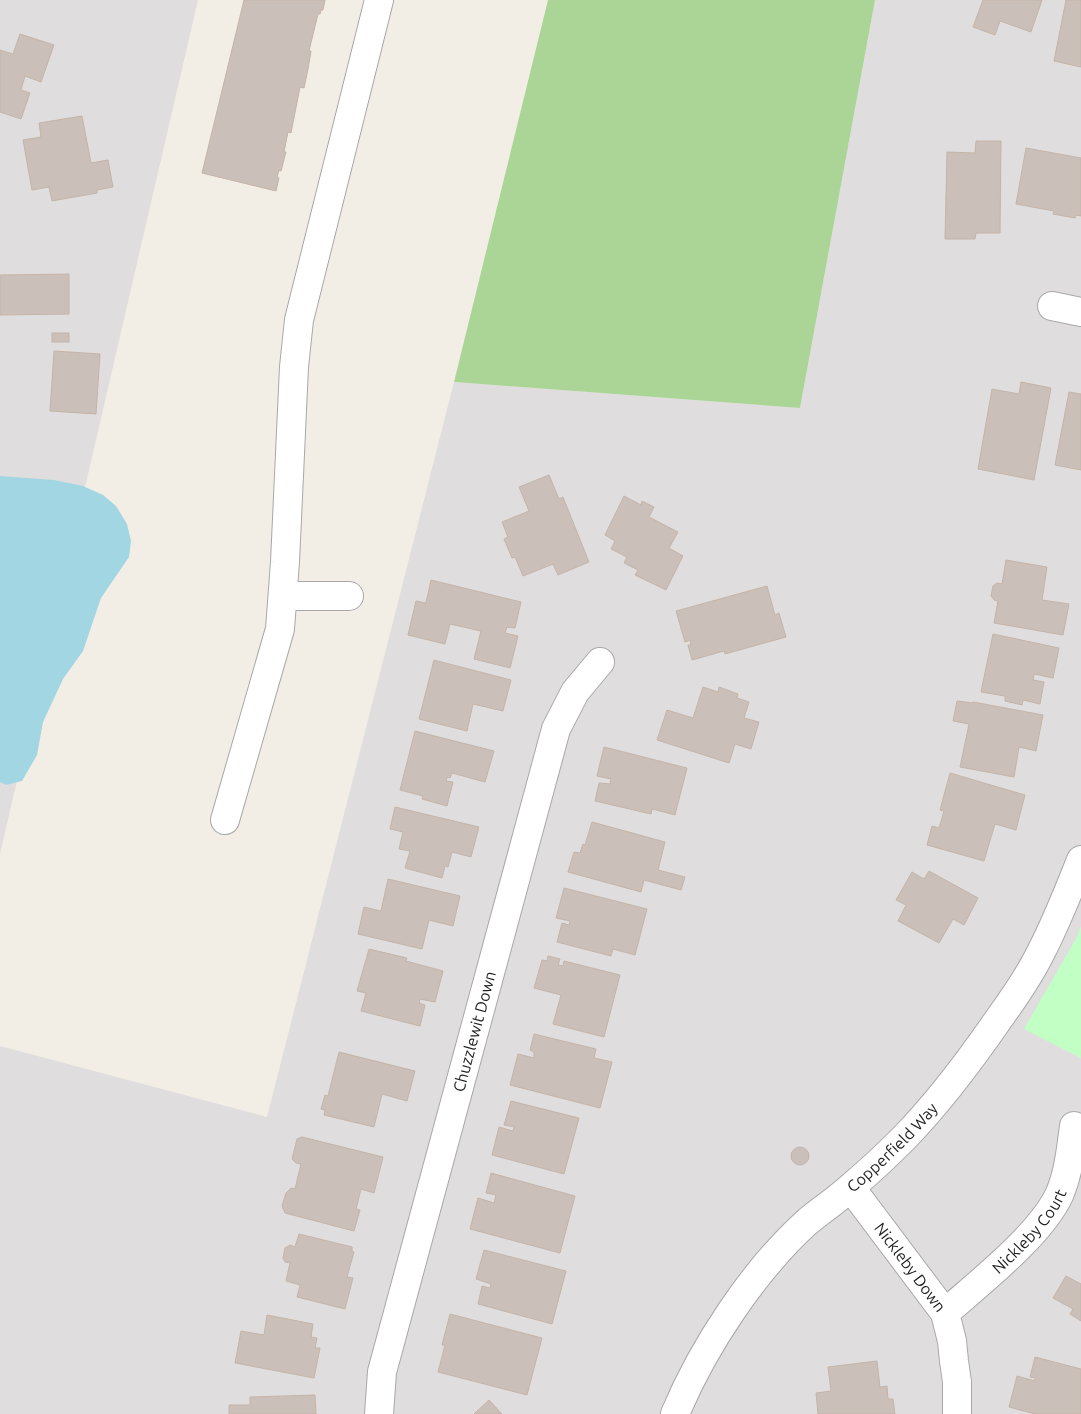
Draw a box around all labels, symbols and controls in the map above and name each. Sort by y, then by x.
street label: Chuzzlewit Down [449,969,499,1094]
street label: Copperfield Way [843,1099,941,1196]
street label: Nickleby Court [988,1186,1070,1277]
street label: Nickleby Down [871,1219,950,1315]

